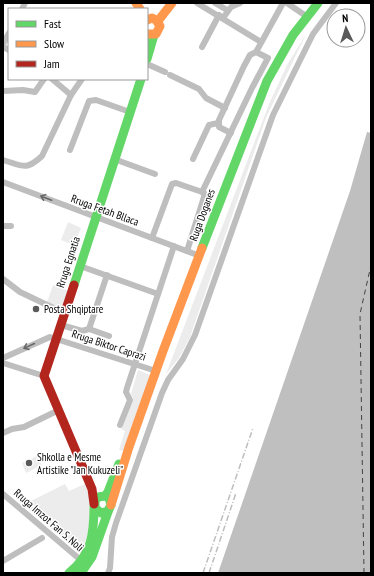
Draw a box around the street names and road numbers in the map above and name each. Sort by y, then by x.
street label: Ruga Doganes [186,187,218,243]
street label: Rruga Fetah Bllaca [69,191,141,229]
street label: Rruga Egnatia [53,235,83,289]
street label: Rruga Biktor Caprazi [70,326,148,364]
street label: Rruga Imzot Fan S. Noli [11,486,87,554]

